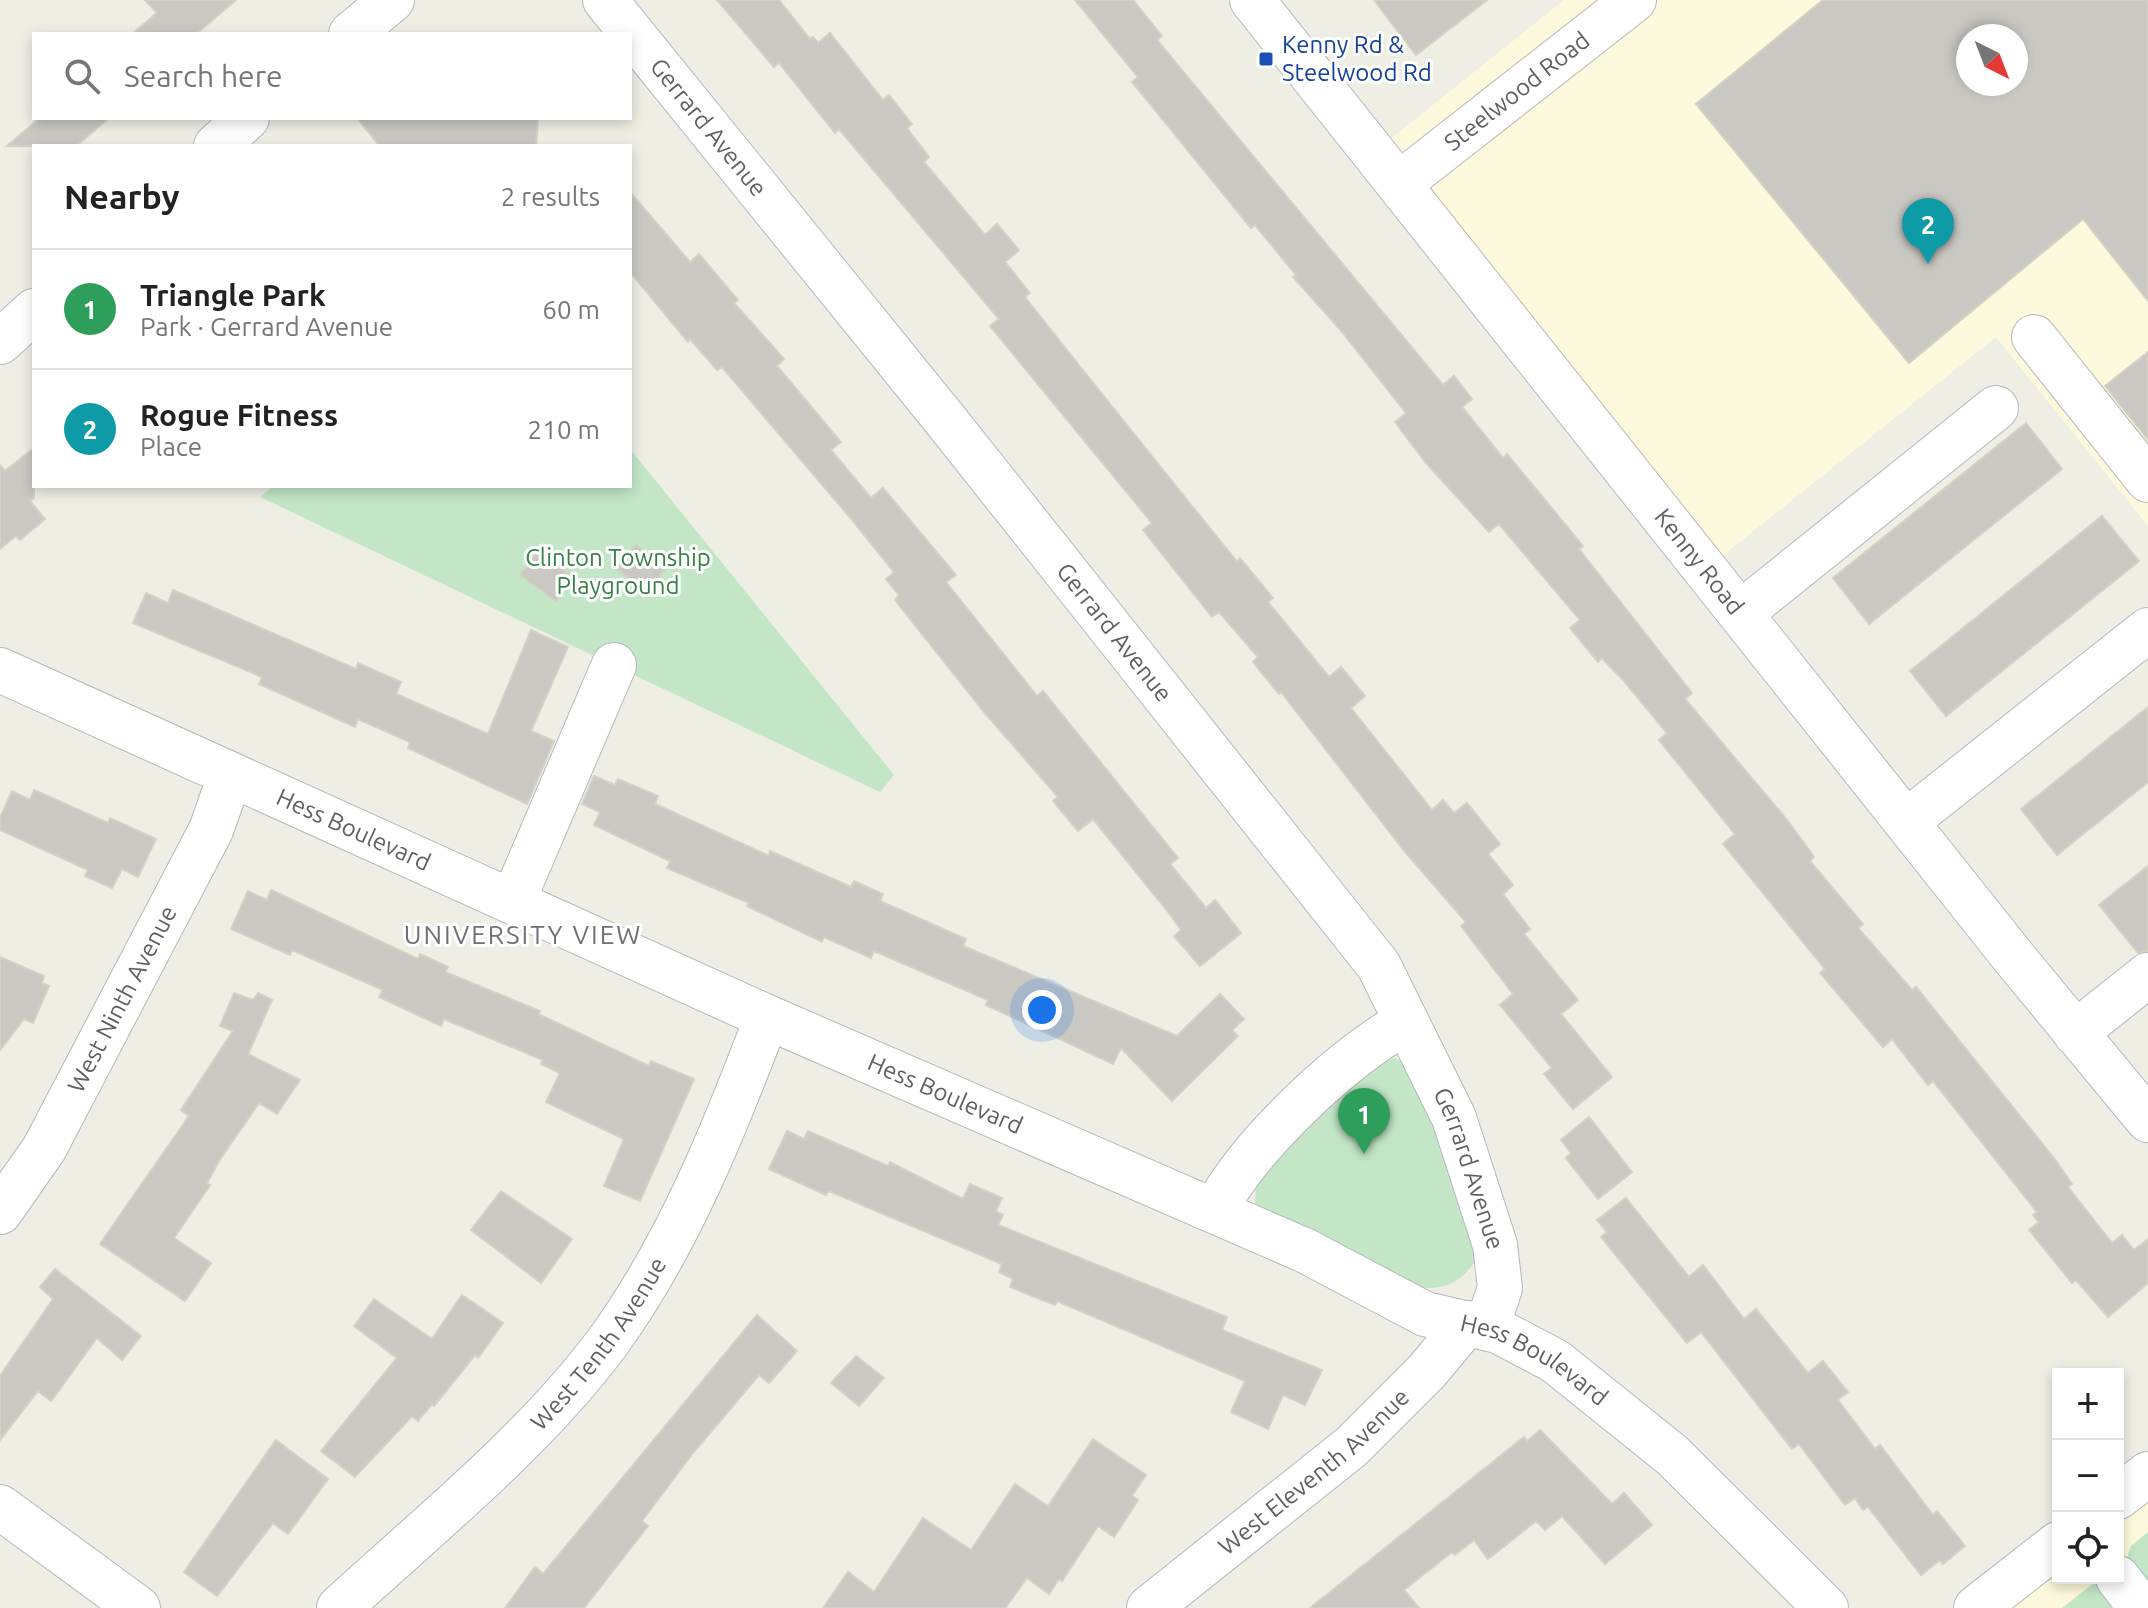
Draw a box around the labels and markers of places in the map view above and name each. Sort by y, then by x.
place label: Kenny Rd & Steelwood Rd [1282,31,1432,86]
marker: Kenny Rd & Steelwood Rd [1257,50,1275,68]
pin: 2 [1902,198,1954,264]
pin: 1 [1338,1088,1390,1154]

